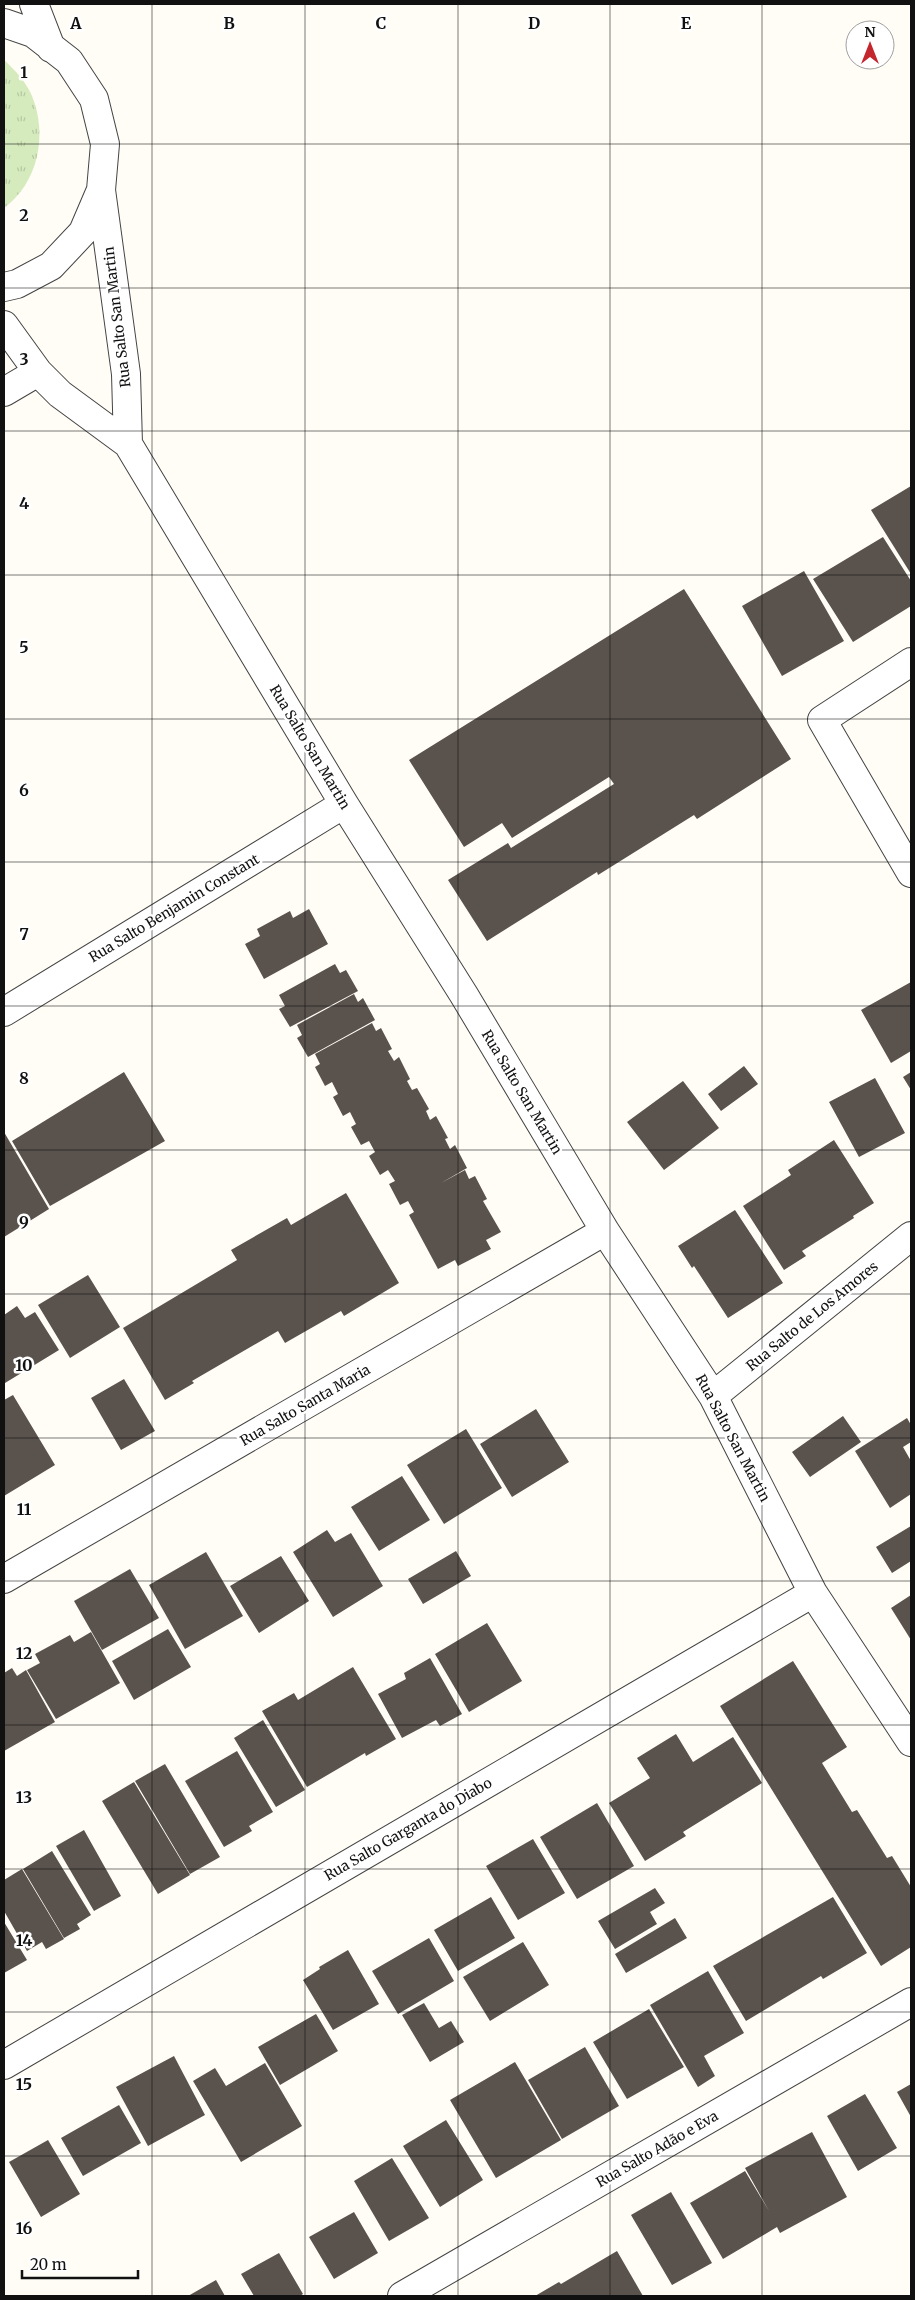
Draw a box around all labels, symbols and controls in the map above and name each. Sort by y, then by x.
text: A [69,13,82,33]
text: B [223,13,235,33]
text: C [376,13,386,33]
text: D [528,13,540,33]
text: E [681,13,692,33]
north arrow [845,20,895,70]
text: N [864,23,876,41]
text: 1 [20,62,28,82]
text: 2 [19,205,29,225]
street label: Rua Salto San Martin [99,246,135,388]
text: 3 [19,349,29,369]
text: 4 [19,493,29,513]
text: 5 [19,637,29,657]
street label: Rua Salto San Martin [266,682,354,812]
text: 6 [19,780,29,800]
street label: Rua Salto Benjamin Constant [85,850,263,966]
text: 7 [19,924,29,944]
street label: Rua Salto San Martin [478,1027,566,1157]
text: 8 [19,1068,29,1088]
text: 9 [19,1212,29,1232]
street label: Rua Salto de Los Amores [742,1257,882,1375]
text: 10 [15,1355,33,1375]
street label: Rua Salto Santa Maria [237,1360,374,1450]
street label: Rua Salto San Martin [692,1371,774,1505]
text: 11 [17,1499,32,1519]
text: 12 [16,1643,32,1663]
street label: Rua Salto Garganta do Diabo [321,1774,495,1884]
text: 13 [16,1787,32,1807]
text: 14 [16,1930,32,1950]
text: 15 [16,2074,32,2094]
street label: Rua Salto Adão e Eva [593,2106,722,2191]
text: 16 [16,2218,32,2238]
scale bar [22,2248,139,2280]
text: 20 m [30,2255,67,2274]

